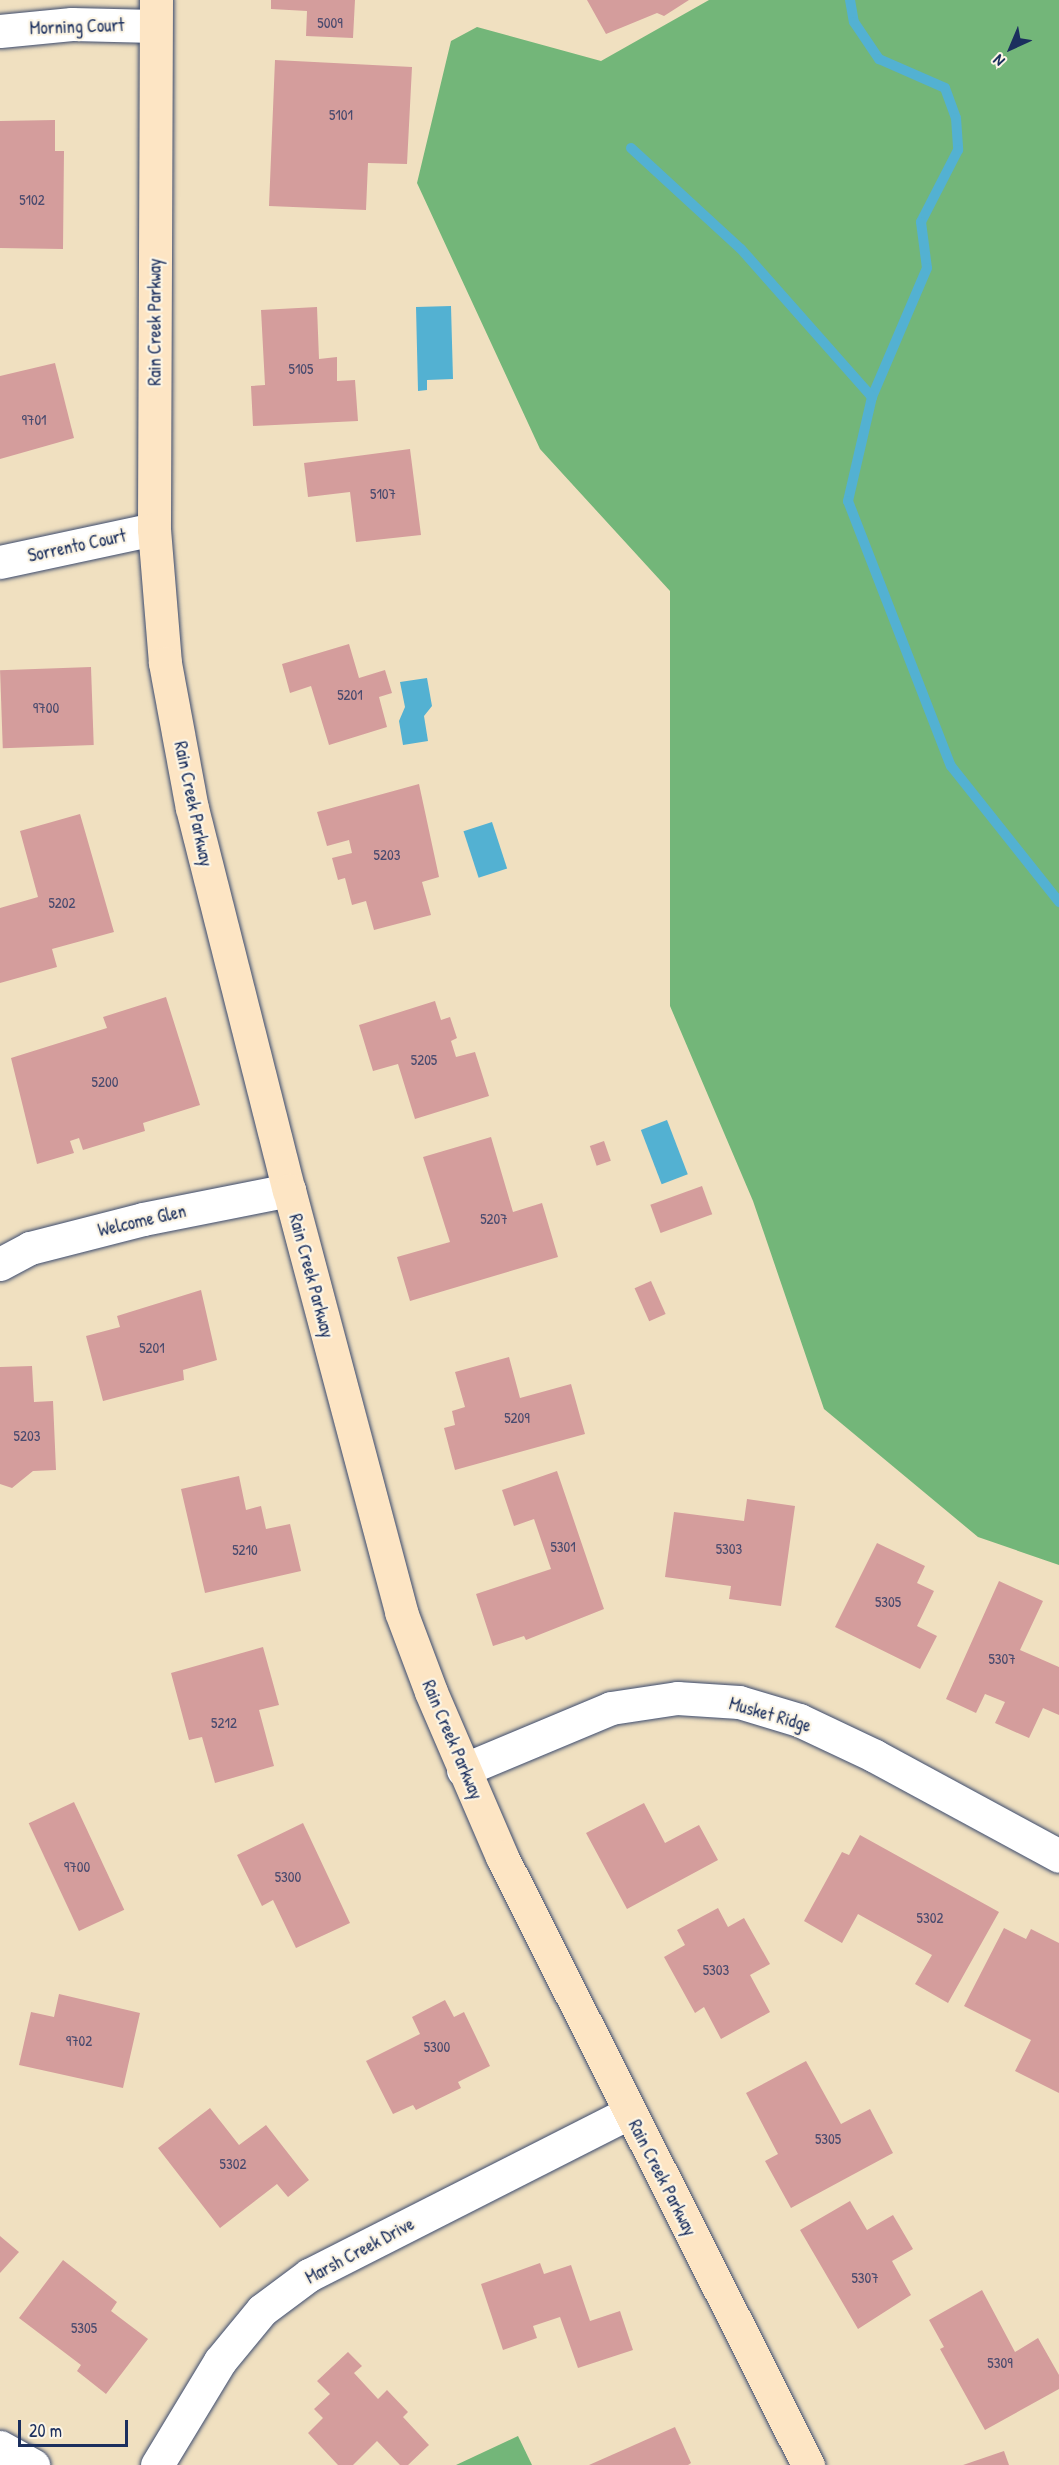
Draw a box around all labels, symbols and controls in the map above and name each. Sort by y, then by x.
house number: 5009 [317,14,343,32]
street label: Morning Court [29,15,125,39]
north arrow [981,18,1041,78]
text: N [988,50,1009,72]
house number: 5101 [329,106,353,124]
house number: 5102 [19,191,45,209]
street label: Rain Creek Parkway [144,258,166,386]
house number: 5105 [289,360,313,378]
house number: 9701 [21,411,47,429]
house number: 5107 [370,485,396,503]
street label: Sorrento Court [26,525,128,567]
house number: 5201 [337,686,363,704]
house number: 9700 [33,699,59,717]
street label: Rain Creek Parkway [169,739,217,869]
house number: 5203 [374,846,400,864]
house number: 5202 [48,894,76,912]
house number: 5205 [411,1051,437,1069]
house number: 5200 [92,1073,118,1091]
street label: Welcome Glen [96,1200,188,1242]
house number: 5207 [480,1210,508,1228]
street label: Rain Creek Parkway [284,1212,338,1340]
house number: 5201 [139,1339,165,1357]
house number: 5209 [504,1409,530,1427]
house number: 5203 [14,1427,40,1445]
house number: 5301 [550,1538,576,1556]
house number: 5303 [716,1540,742,1558]
house number: 5210 [232,1541,258,1559]
house number: 5305 [875,1593,901,1611]
house number: 5307 [988,1650,1016,1668]
street label: Rain Creek Parkway [417,1677,487,1803]
street label: Musket Ridge [727,1693,813,1737]
house number: 5212 [211,1714,237,1732]
house number: 9700 [64,1858,90,1876]
house number: 5300 [275,1868,301,1886]
house number: 5302 [917,1909,943,1927]
house number: 5303 [703,1961,729,1979]
house number: 9702 [66,2032,92,2050]
house number: 5300 [424,2038,450,2056]
street label: Rain Creek Parkway [623,2116,701,2240]
house number: 5305 [815,2130,841,2148]
house number: 5302 [220,2155,246,2173]
street label: Marsh Creek Drive [302,2213,418,2289]
house number: 5307 [851,2269,879,2287]
house number: 5305 [71,2319,97,2337]
house number: 5309 [987,2354,1013,2372]
scale bar [21,2408,130,2446]
text: 20 m [29,2418,62,2443]

